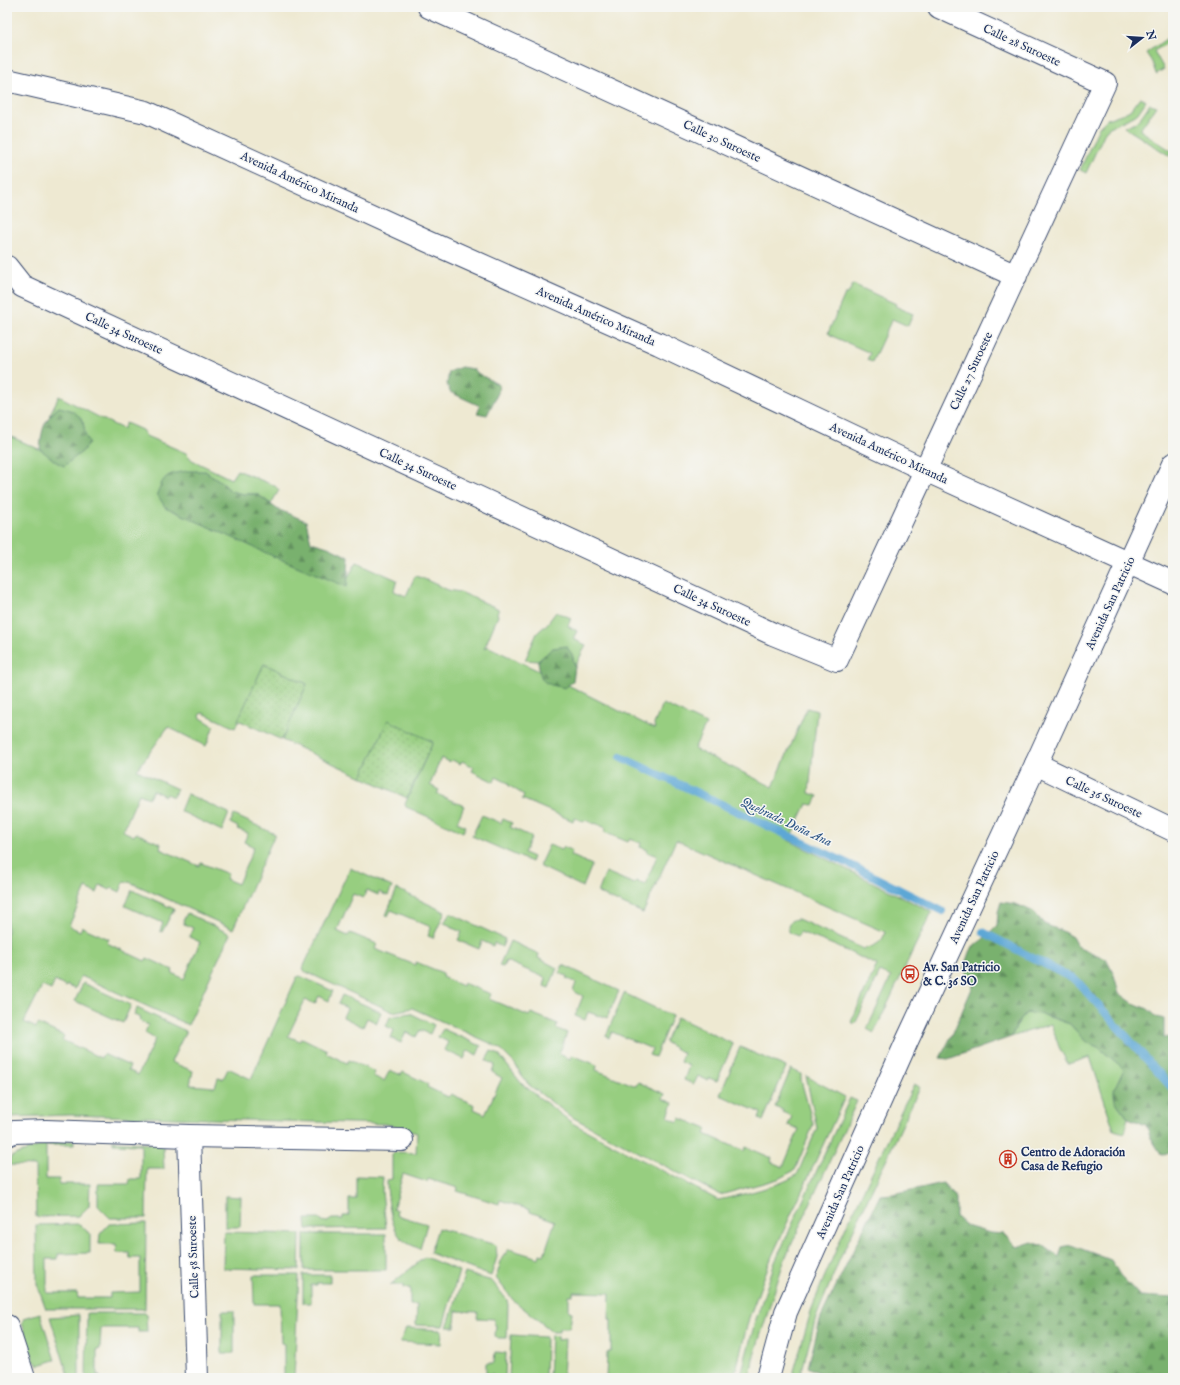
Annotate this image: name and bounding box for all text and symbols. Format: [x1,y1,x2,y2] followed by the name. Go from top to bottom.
[1122,18,1162,58] north arrow
[981,21,1063,70] street label: Calle 28 Suroeste
[1142,28,1159,42] text: N
[681,117,763,166] street label: Calle 30 Suroeste
[237,148,362,217] street label: Avenida Américo Miranda
[533,283,659,350] street label: Avenida Américo Miranda
[83,309,165,358] street label: Calle 34 Suroeste
[947,329,996,413] street label: Calle 27 Suroeste
[826,419,951,488] street label: Avenida Américo Miranda
[377,445,459,494] street label: Calle 34 Suroeste
[1082,554,1139,653] street label: Avenida San Patricio
[671,581,753,630] street label: Calle 34 Suroeste
[1063,773,1145,822] street label: Calle 36 Suroeste
[738,794,835,851] water label: Quebrada Doña Ana
[946,848,1003,947] street label: Avenida San Patricio
[922,960,1000,989] place label: Av. San Patricio & C. 36 SO
[900,964,920,984] bus stop icon: Av. San Patricio & C. 36 SO
[813,1142,868,1242] street label: Avenida San Patricio
[1021,1145,1126,1175] place label: Centro de Adoración Casa de Refugio
[998,1149,1018,1169] building icon: Centro de Adoración Casa de Refugio
[185,1215,202,1299] street label: Calle 58 Suroeste

